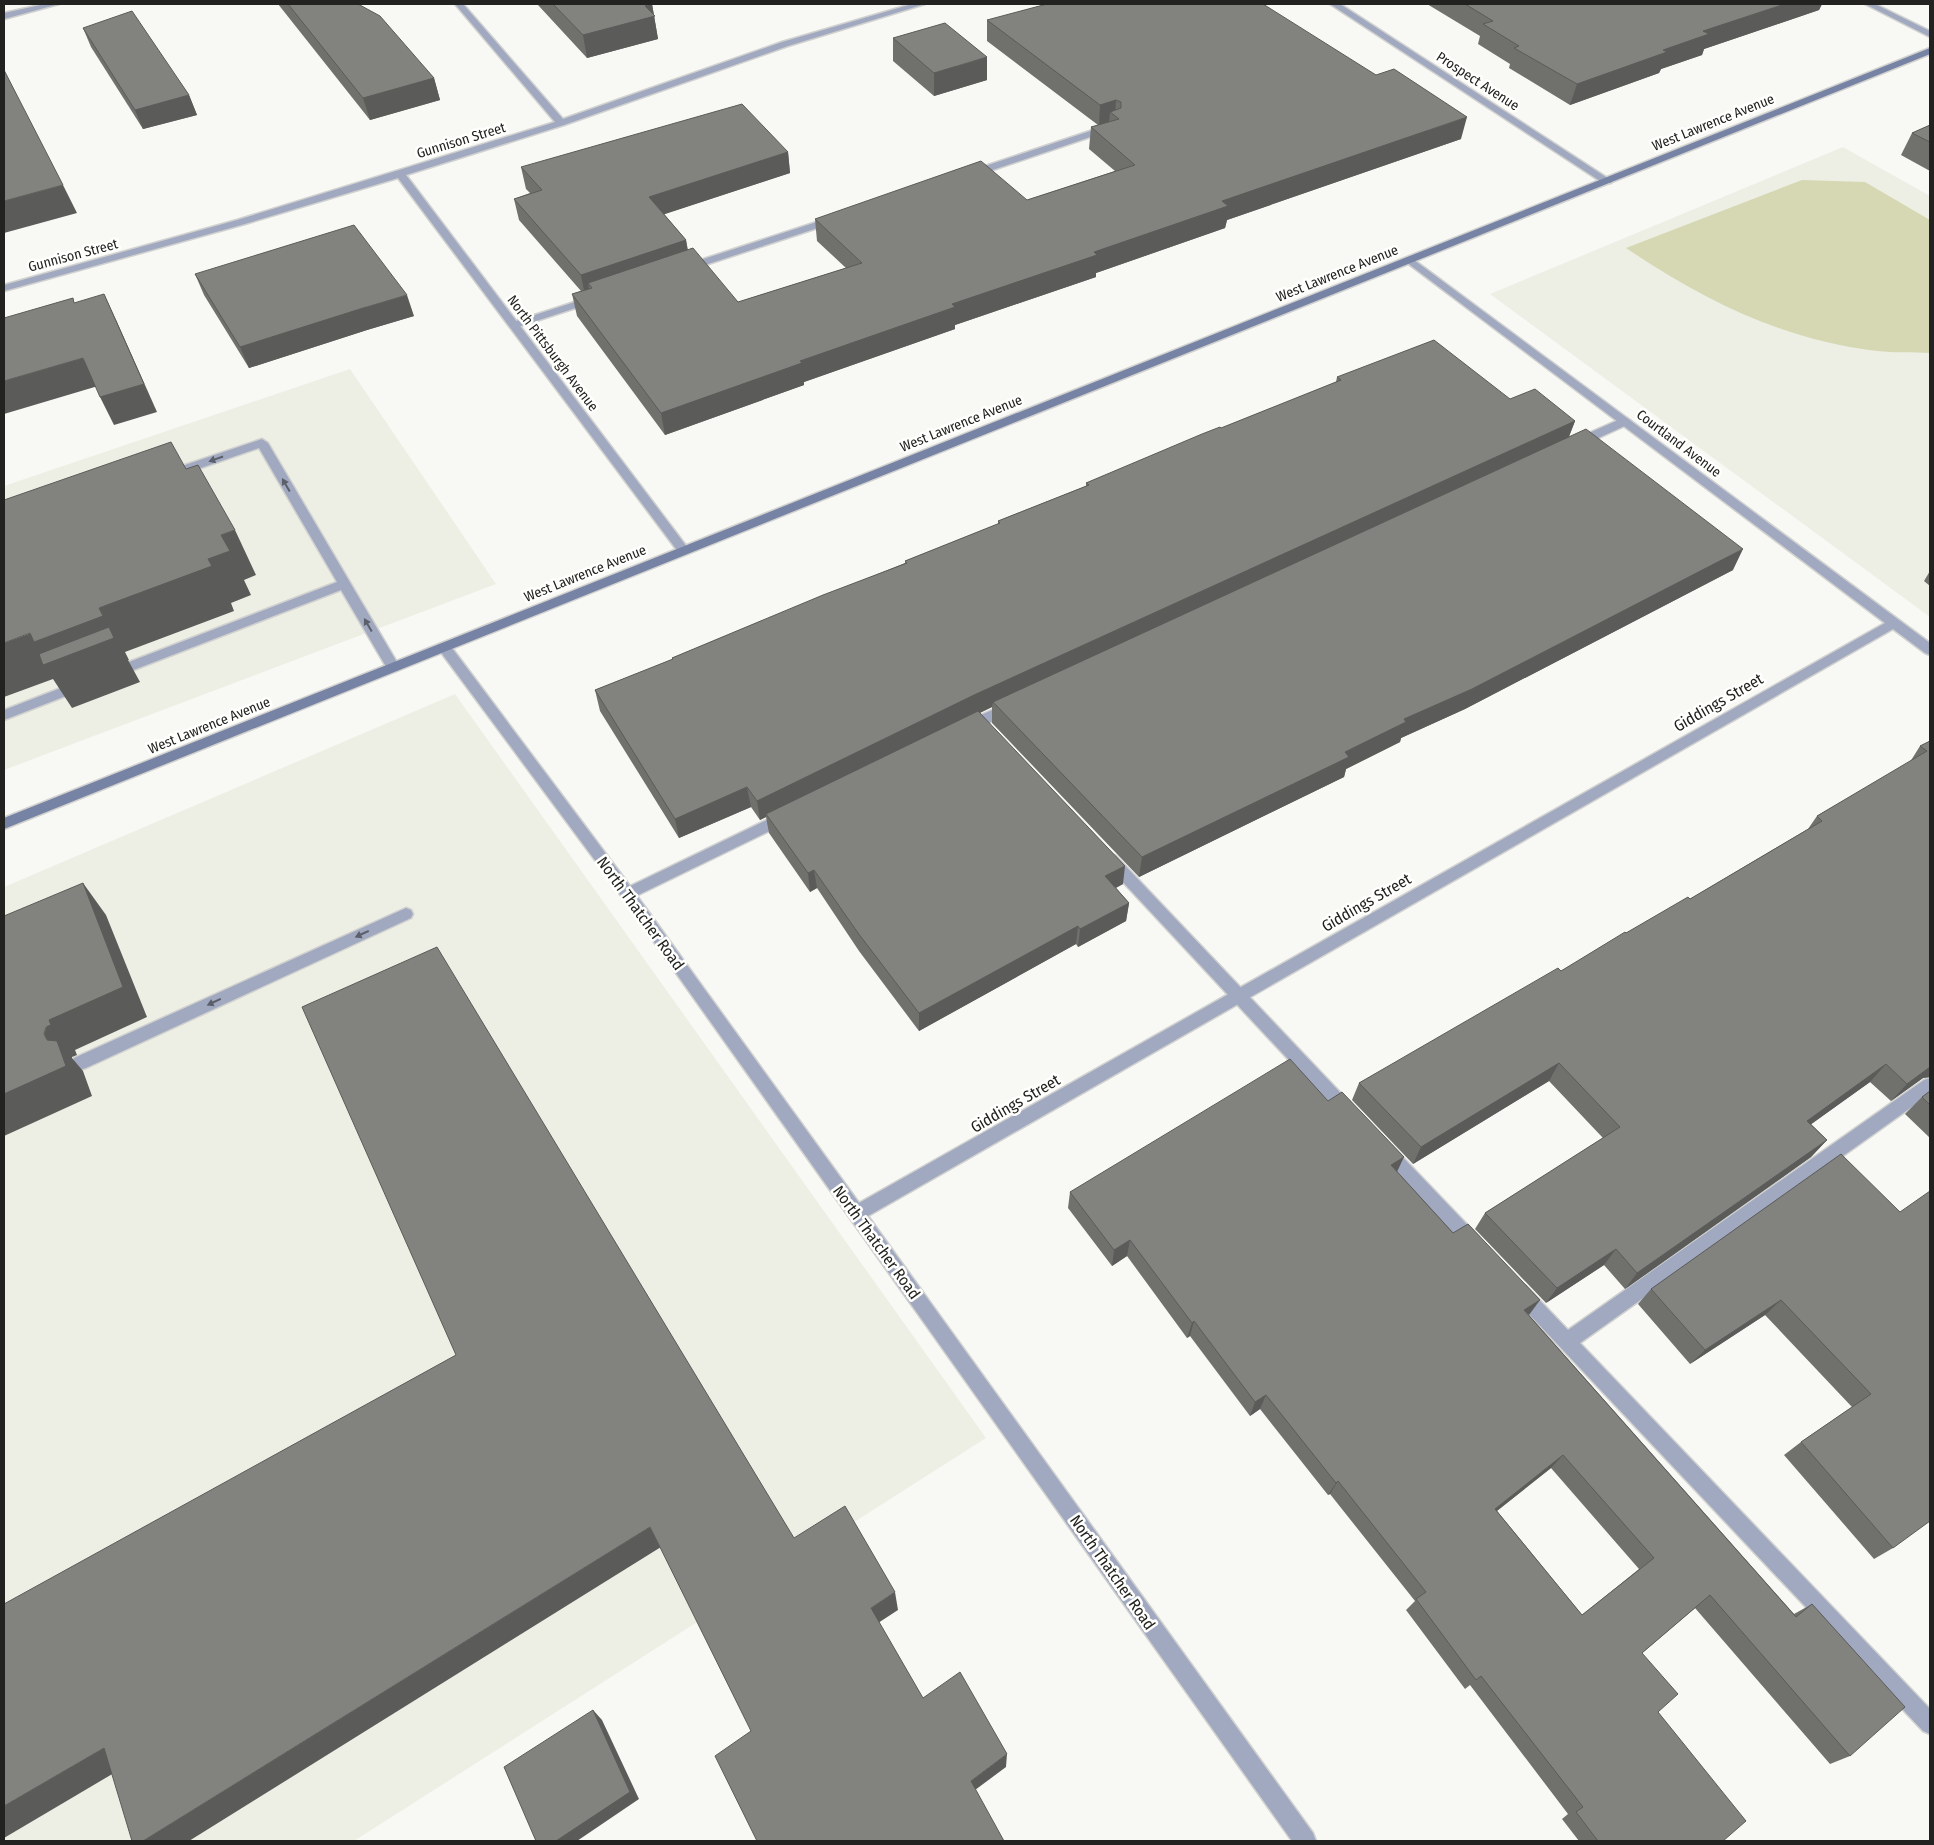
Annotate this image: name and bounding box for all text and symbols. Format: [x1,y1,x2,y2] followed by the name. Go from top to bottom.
[1433,48,1522,115] street label: Prospect Avenue
[1650,90,1777,155] street label: West Lawrence Avenue
[415,119,508,162] street label: Gunnison Street
[26,235,120,276] street label: Gunnison Street
[1274,241,1401,306] street label: West Lawrence Avenue
[503,292,602,415] street label: North Pittsburgh Avenue
[898,391,1025,456] street label: West Lawrence Avenue
[1633,406,1724,481] street label: Courtland Avenue
[208,455,223,463] one-way arrow
[282,478,291,491] one-way arrow
[522,541,649,606] street label: West Lawrence Avenue
[364,618,373,632] one-way arrow
[1670,669,1767,736] street label: Giddings Street
[146,693,273,758] street label: West Lawrence Avenue
[593,853,688,974] street label: North Thatcher Road
[1318,869,1415,936] street label: Giddings Street
[355,931,369,939] one-way arrow
[207,998,221,1006] one-way arrow
[967,1070,1064,1137] street label: Giddings Street
[829,1182,924,1303] street label: North Thatcher Road
[1066,1511,1159,1633] street label: North Thatcher Road

